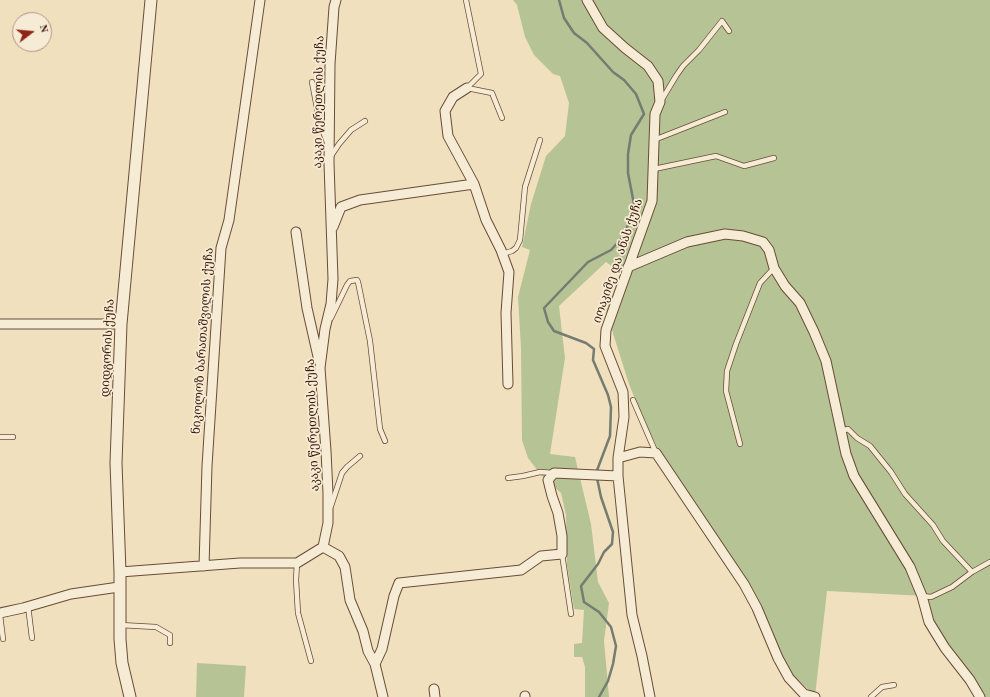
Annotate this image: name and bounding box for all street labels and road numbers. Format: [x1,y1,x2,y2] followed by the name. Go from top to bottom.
[311,36,327,168] street label: აკაკი წერეთლის ქუჩა
[590,197,646,325] street label: იოაკიმე და ანას ქუჩა
[189,247,217,435] street label: ნიკოლოზ ბარათაშვილის ქუჩა
[98,299,118,397] street label: დიდგორის ქუჩა
[303,358,323,492] street label: აკაკი წერეთლის ქუჩა

